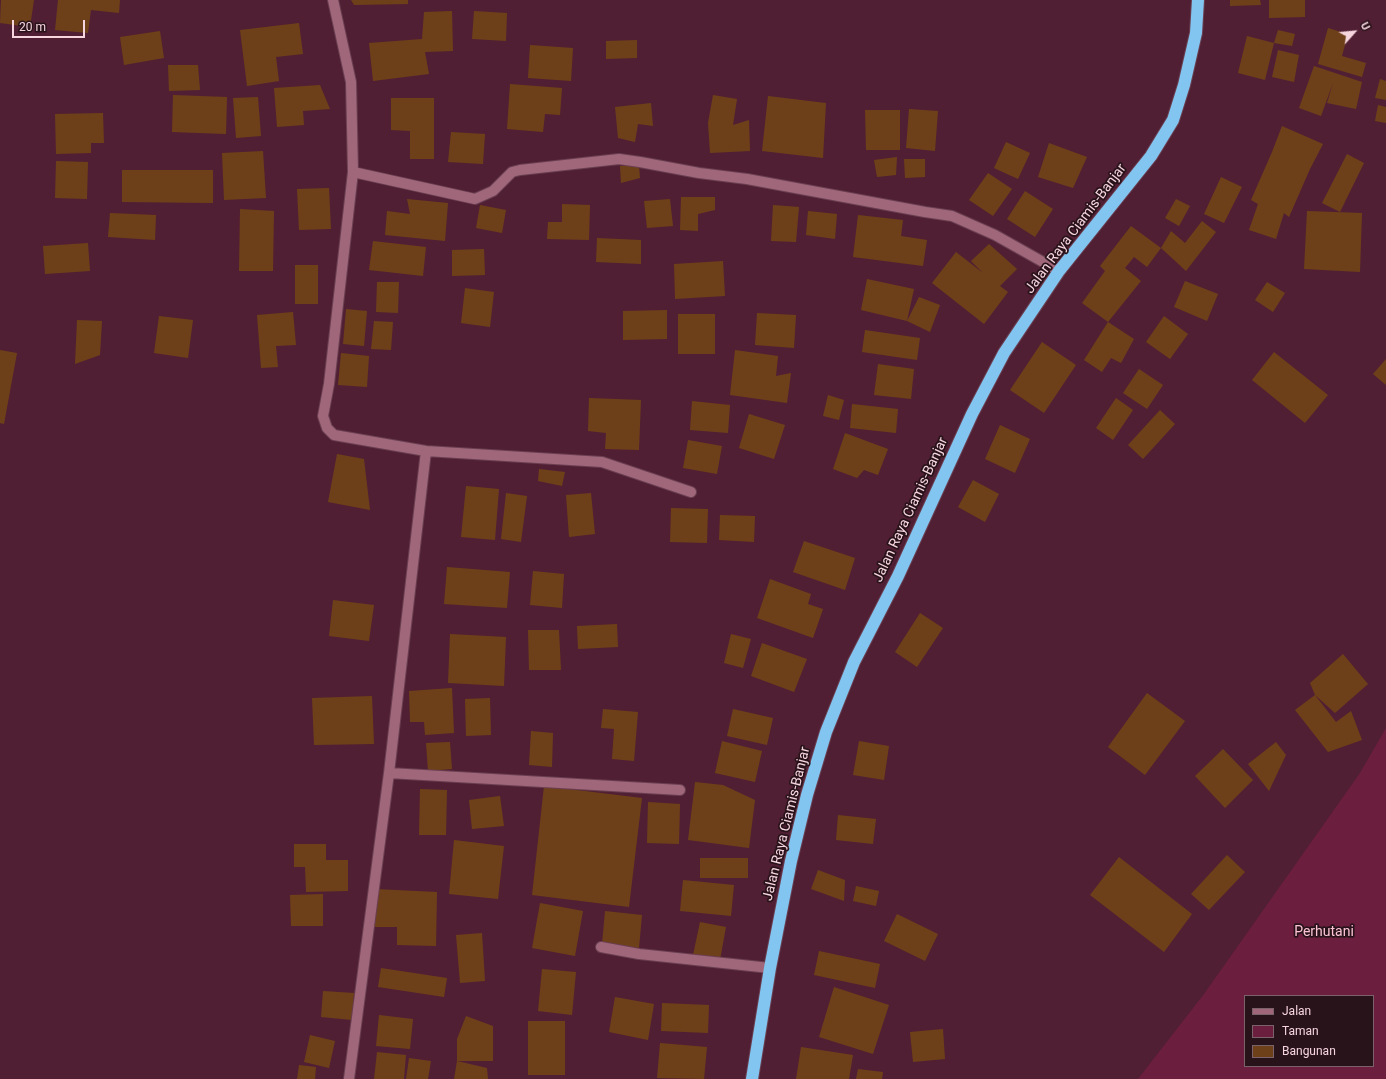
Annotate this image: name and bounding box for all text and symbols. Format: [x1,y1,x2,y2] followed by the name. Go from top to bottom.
[14,12,87,38] scale bar
[1334,12,1374,52] north arrow
[19,20,46,34] text: 20 m
[1358,20,1373,33] text: U
[1022,161,1130,297] street label: Jalan Raya Ciamis-Banjar
[870,435,952,585] street label: Jalan Raya Ciamis-Banjar
[760,745,814,903] street label: Jalan Raya Ciamis-Banjar
[1294,924,1354,940] park label: Perhutani
[1244,995,1374,1067] legend
[1282,1004,1311,1018] text: Jalan
[1282,1024,1319,1038] text: Taman
[1282,1044,1336,1058] text: Bangunan

